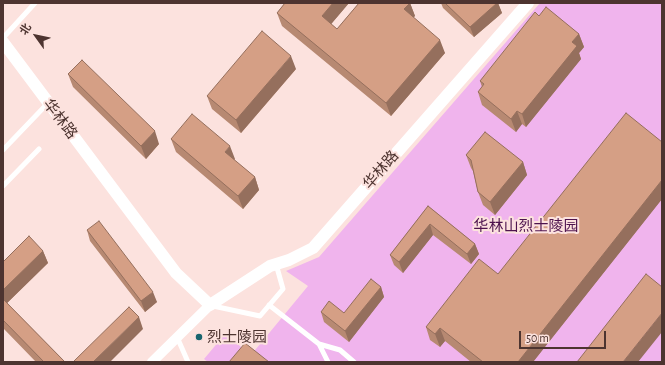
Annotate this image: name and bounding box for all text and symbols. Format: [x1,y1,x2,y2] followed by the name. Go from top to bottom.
[16,16,56,56] north arrow
[18,22,33,37] text: 北
[39,96,81,142] street label: 华林路
[359,147,403,193] street label: 华林路
[474,217,578,235] park label: 华林山烈士陵园
[521,323,608,349] scale bar
[207,328,267,346] place label: 烈士陵园
[194,332,204,342] marker: 烈士陵园
[526,332,549,344] text: 50 m

